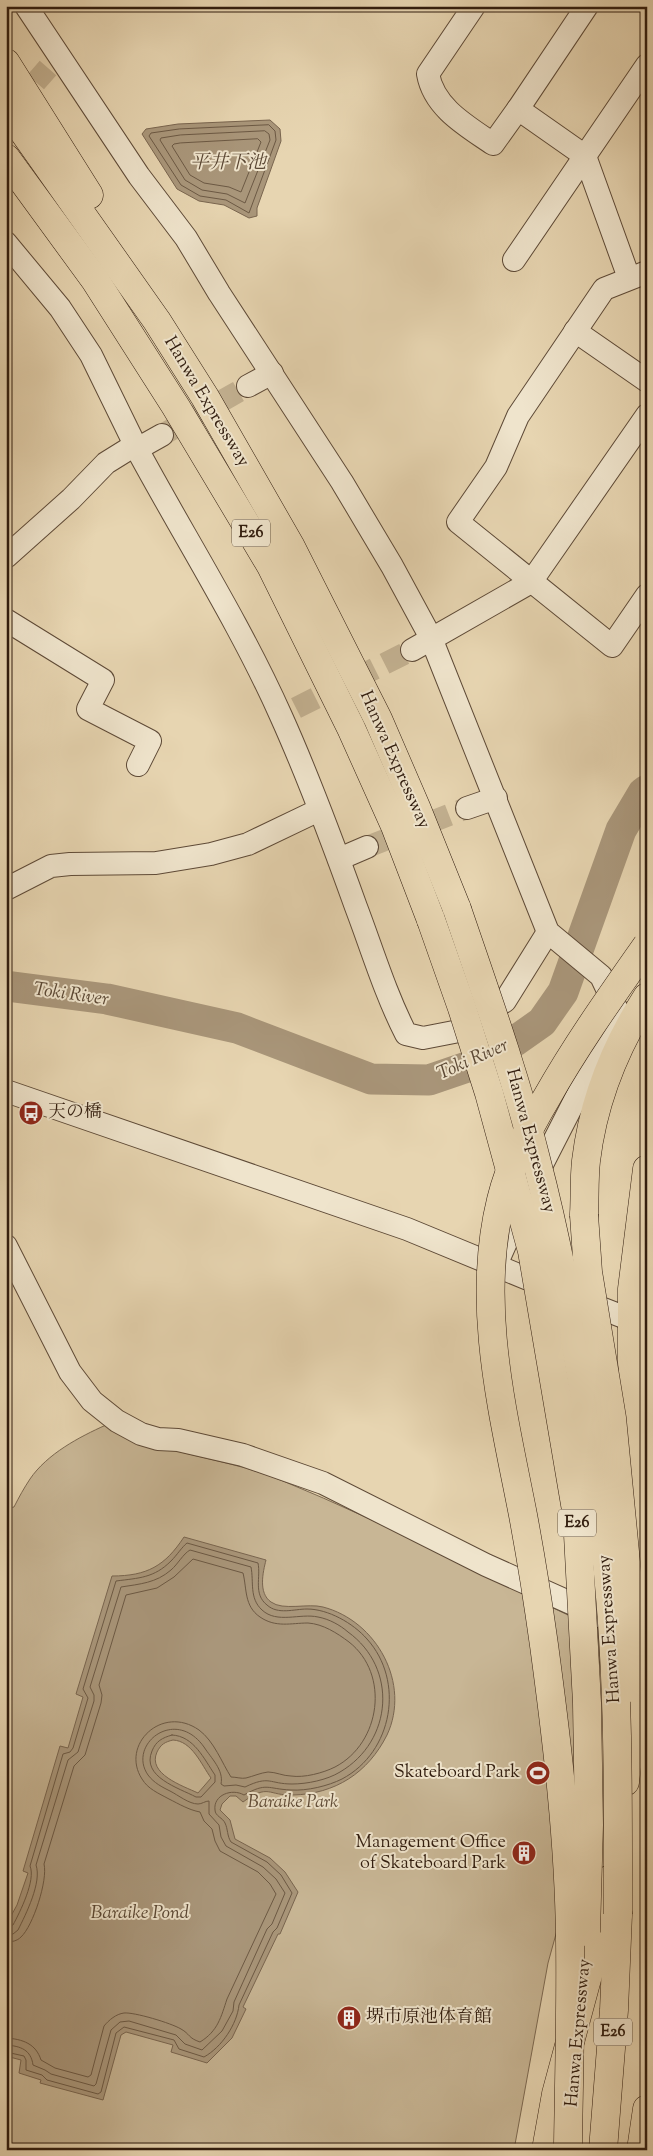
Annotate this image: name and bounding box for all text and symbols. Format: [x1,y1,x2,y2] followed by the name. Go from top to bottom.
[190,150,268,177] water label: 平井下池
[157,332,255,472] street label: Hanwa Expressway
[232,520,270,546] road number: E26
[352,687,436,833] street label: Hanwa Expressway
[32,976,111,1014] water label: Toki River
[433,1032,513,1088] water label: Toki River
[498,1066,562,1216] street label: Hanwa Expressway
[18,1100,44,1126] bus stop icon: 天の橋
[48,1100,102,1126] place label: 天の橋
[558,1510,596,1536] road number: E26
[592,1554,628,1704] street label: Hanwa Expressway
[394,1760,520,1786] place label: Skateboard Park
[525,1760,551,1786] sports icon: Skateboard Park
[248,1790,338,1816] park label: Baraike Park
[356,1830,506,1877] place label: Management Office of Skateboard Park
[511,1840,537,1866] building icon: Management Office of Skateboard Park
[91,1900,190,1927] water label: Baraike Pond
[560,1958,598,2108] street label: Hanwa Expressway
[336,2005,362,2031] building icon: 堺市原池体育館
[366,2005,492,2031] place label: 堺市原池体育館
[594,2018,632,2045] road number: E26

